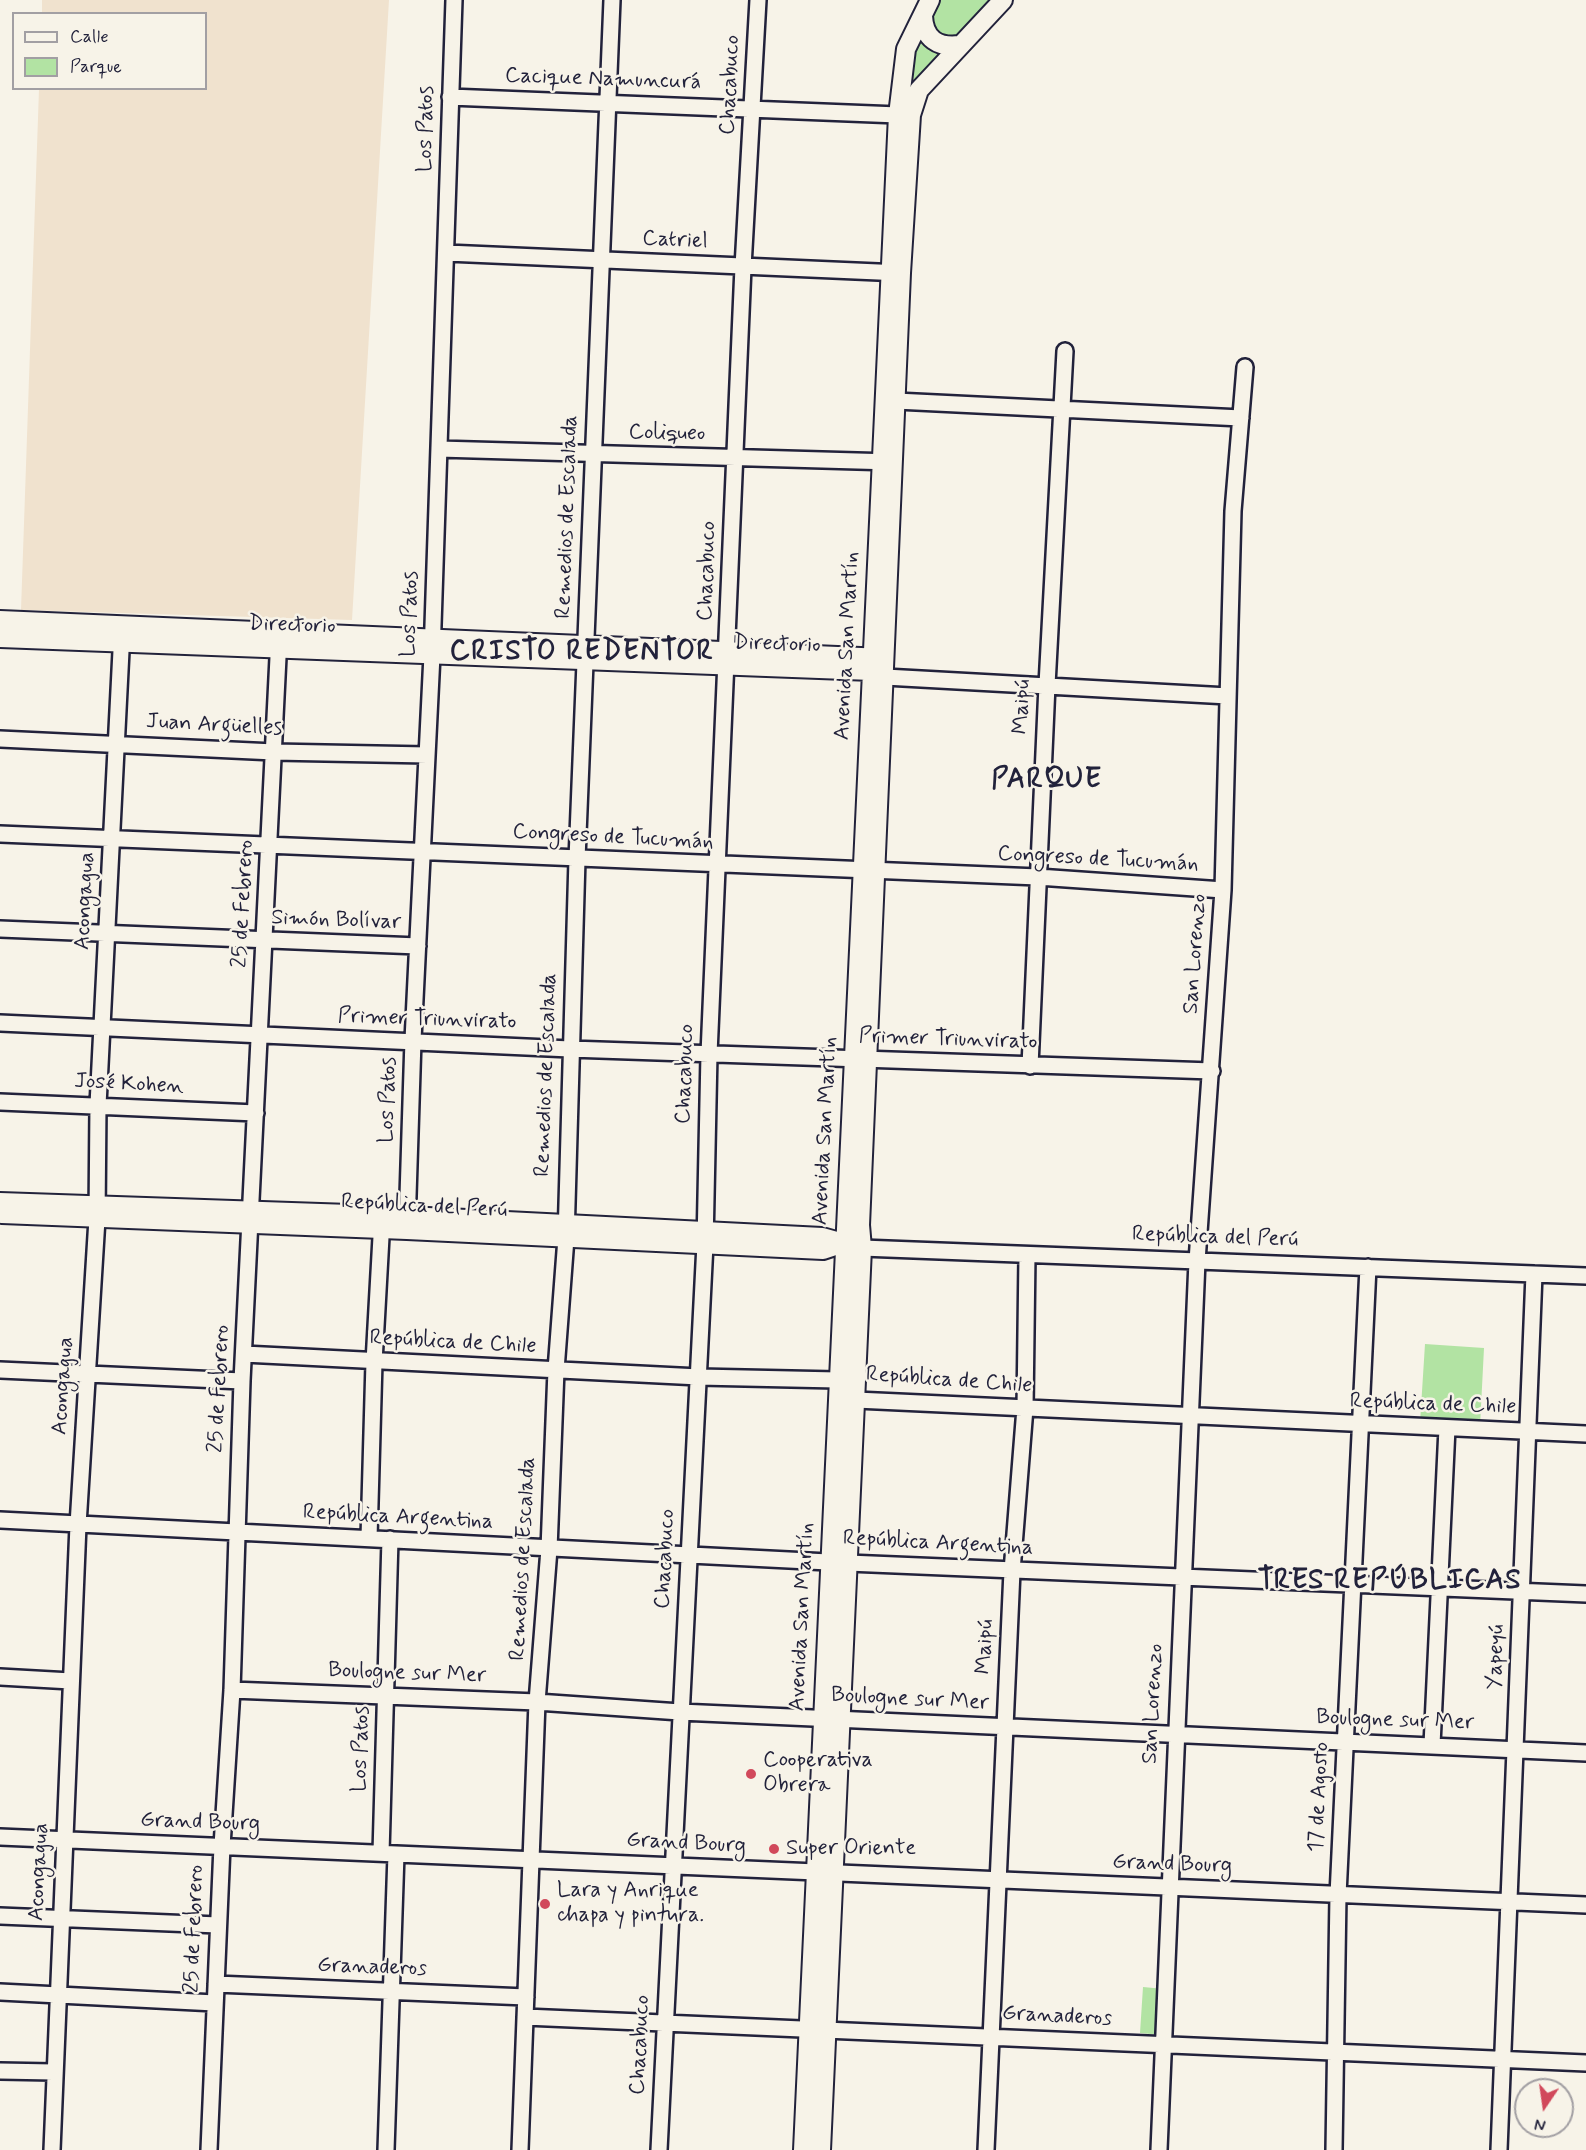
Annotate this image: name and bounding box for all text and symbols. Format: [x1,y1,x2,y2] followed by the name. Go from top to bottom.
[12,12,207,90] legend
[70,25,109,49] text: Calle
[715,34,747,136] street label: Chacabuco
[70,55,122,79] text: Parque
[504,63,702,97] street label: Cacique Namuncurá
[413,86,441,172] street label: Los Patos
[642,226,708,256] street label: Catriel
[551,415,585,619] street label: Remedios de Escalada
[628,420,706,448] street label: Coliqueo
[693,520,723,622] street label: Chacabuco
[830,551,866,741] street label: Avenida San Martín
[396,570,426,658] street label: Los Patos
[248,611,336,641] street label: Directorio
[733,630,821,660] street label: Directorio
[450,636,714,670] district label: CRISTO REDENTOR
[1008,679,1038,735] street label: Maipú
[145,709,283,743] street label: Juan Argüelles
[991,764,1103,798] district label: PARQUE
[512,820,714,856] street label: Congreso de Tucumán
[227,839,261,969] street label: 25 de Febrero
[997,842,1199,878] street label: Congreso de Tucumán
[70,851,102,951] street label: Acongagua
[1179,893,1213,1015] street label: San Lorenzo
[271,906,401,936] street label: Simón Bolívar
[530,973,564,1177] street label: Remedios de Escalada
[337,1004,517,1036] street label: Primer Triunvirato
[671,1023,701,1125] street label: Chacabuco
[858,1024,1038,1056] street label: Primer Triunvirato
[808,1036,844,1226] street label: Avenida San Martín
[374,1056,404,1144] street label: Los Patos
[74,1069,184,1101] street label: José Kohen
[340,1189,508,1225] street label: República del Perú
[1131,1222,1299,1254] street label: República del Perú
[203,1324,237,1454] street label: 25 de Febrero
[369,1325,537,1361] street label: República de Chile
[47,1336,81,1436] street label: Acongagua
[865,1362,1033,1400] street label: República de Chile
[1349,1389,1517,1421] street label: República de Chile
[505,1457,543,1661] street label: Remedios de Escalada
[302,1500,494,1536] street label: República Argentina
[650,1508,682,1610] street label: Chacabuco
[785,1522,821,1712] street label: Avenida San Martín
[842,1526,1034,1562] street label: República Argentina
[1259,1565,1521,1599] district label: TRES REPÚBLICAS
[971,1619,1001,1675] street label: Maipú
[1483,1624,1511,1690] street label: Yapeyú
[1138,1643,1170,1765] street label: San Lorenzo
[328,1658,486,1690] street label: Boulogne sur Mer
[830,1683,990,1717] street label: Boulogne sur Mer
[347,1705,377,1793] street label: Los Patos
[1316,1705,1474,1737] street label: Boulogne sur Mer
[1304,1741,1336,1853] street label: 17 de Agosto
[763,1748,873,1800] place label: Cooperativa Obrera
[744,1767,758,1781] marker: Cooperativa Obrera
[140,1808,260,1838] street label: Grand Bourg
[24,1822,56,1922] street label: Acongagua
[625,1828,747,1860] street label: Grand Bourg
[786,1836,916,1862] place label: Super Oriente
[767,1842,781,1856] marker: Super Oriente
[1112,1850,1232,1880] street label: Grand Bourg
[180,1864,210,1994] street label: 25 de Febrero
[557,1878,704,1930] place label: Lara y Anrique chapa y pintura.
[538,1897,552,1911] marker: Lara y Anrique chapa y pintura.
[317,1953,427,1983] street label: Granaderos
[625,1994,657,2096] street label: Chacabuco
[1001,2001,1113,2033] street label: Granaderos
[1514,2078,1574,2138] north arrow
[1533,2113,1548,2136] text: N

